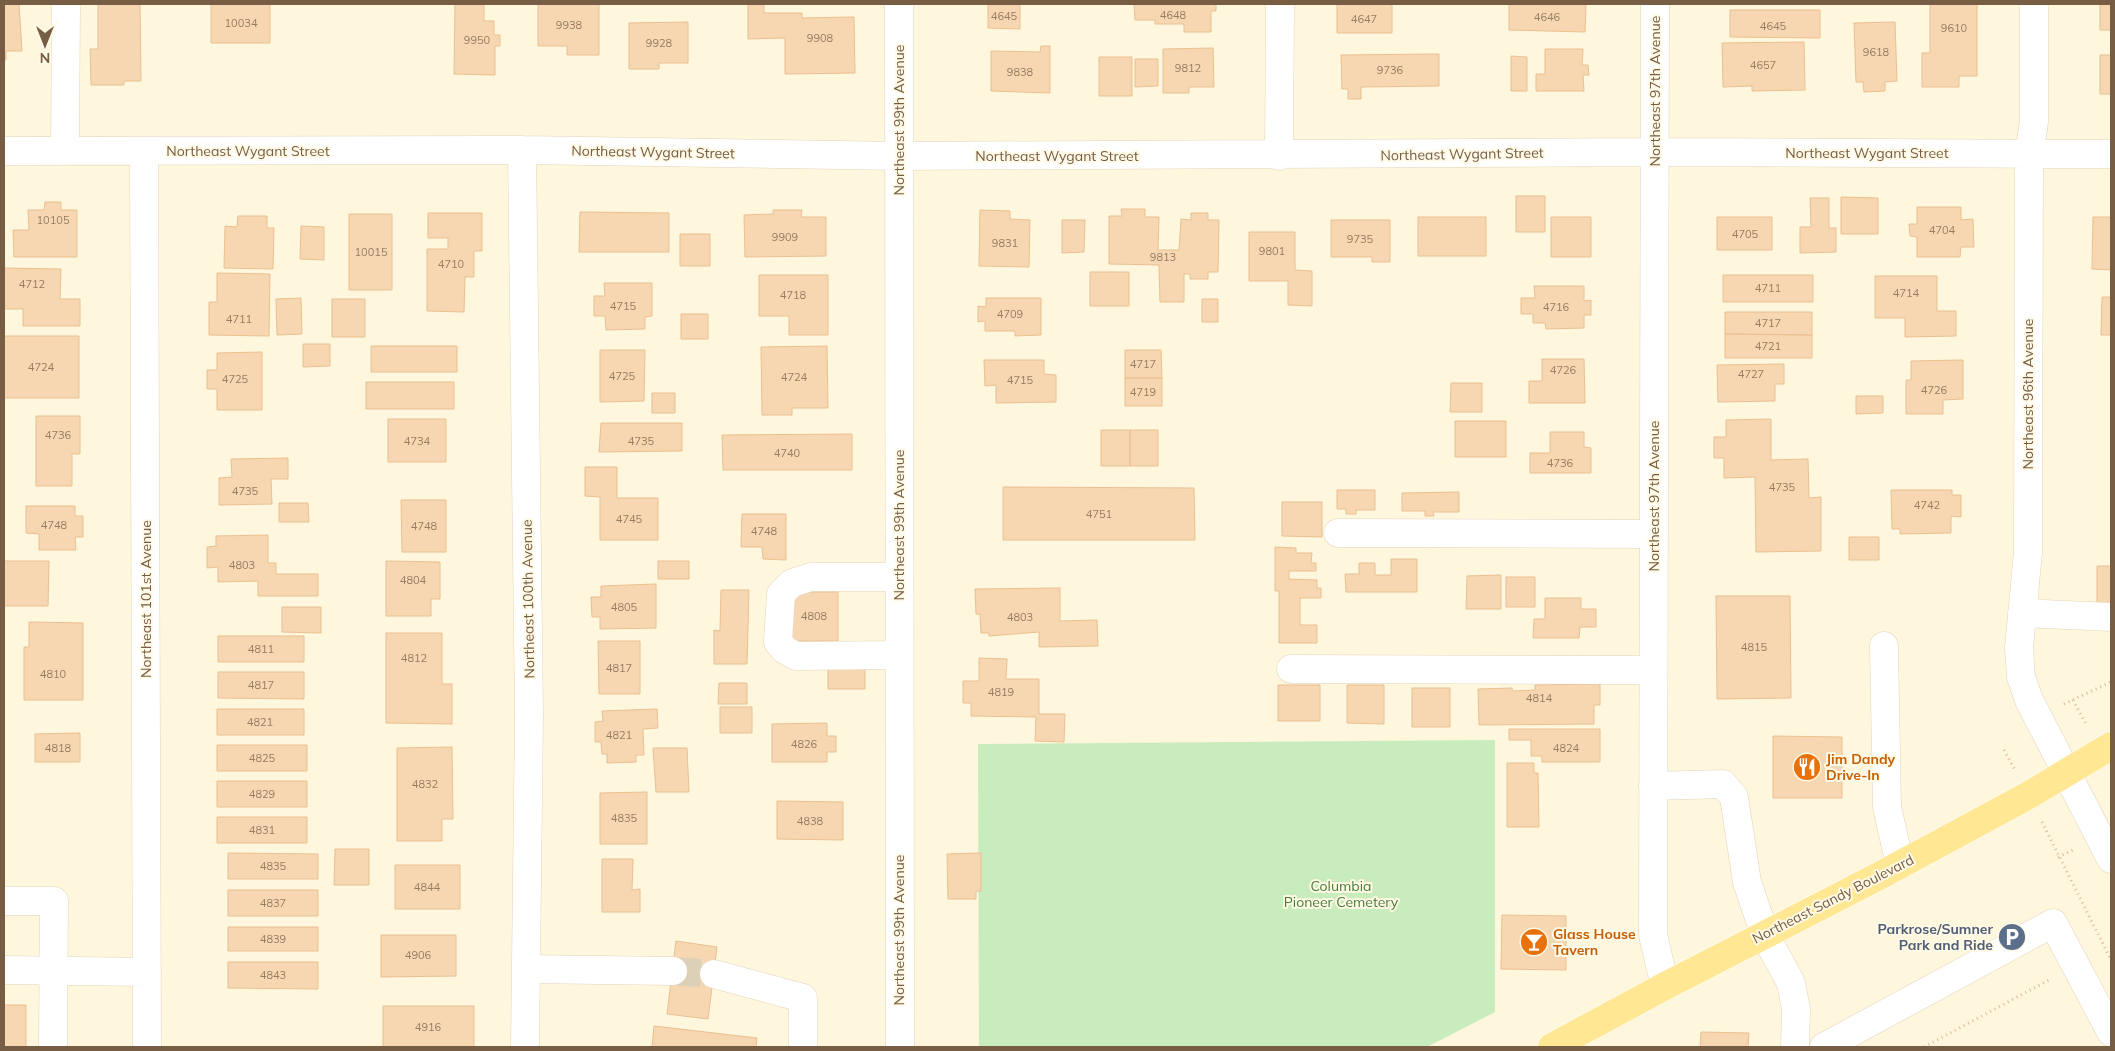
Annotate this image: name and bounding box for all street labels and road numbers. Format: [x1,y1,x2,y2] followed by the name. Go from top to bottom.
[1646,16,1664,166] street label: Northeast 97th Avenue
[890,45,908,195] street label: Northeast 99th Avenue
[166,142,330,160] street label: Northeast Wygant Street
[571,142,735,162] street label: Northeast Wygant Street
[1380,144,1544,164] street label: Northeast Wygant Street
[1785,144,1949,162] street label: Northeast Wygant Street
[975,147,1139,165] street label: Northeast Wygant Street
[2019,319,2037,469] street label: Northeast 96th Avenue
[1645,421,1663,571] street label: Northeast 97th Avenue
[890,450,908,600] street label: Northeast 99th Avenue
[518,519,538,679] street label: Northeast 100th Avenue
[137,520,155,678] street label: Northeast 101st Avenue
[1749,850,1917,948] street label: Northeast Sandy Boulevard
[890,855,908,1005] street label: Northeast 99th Avenue

